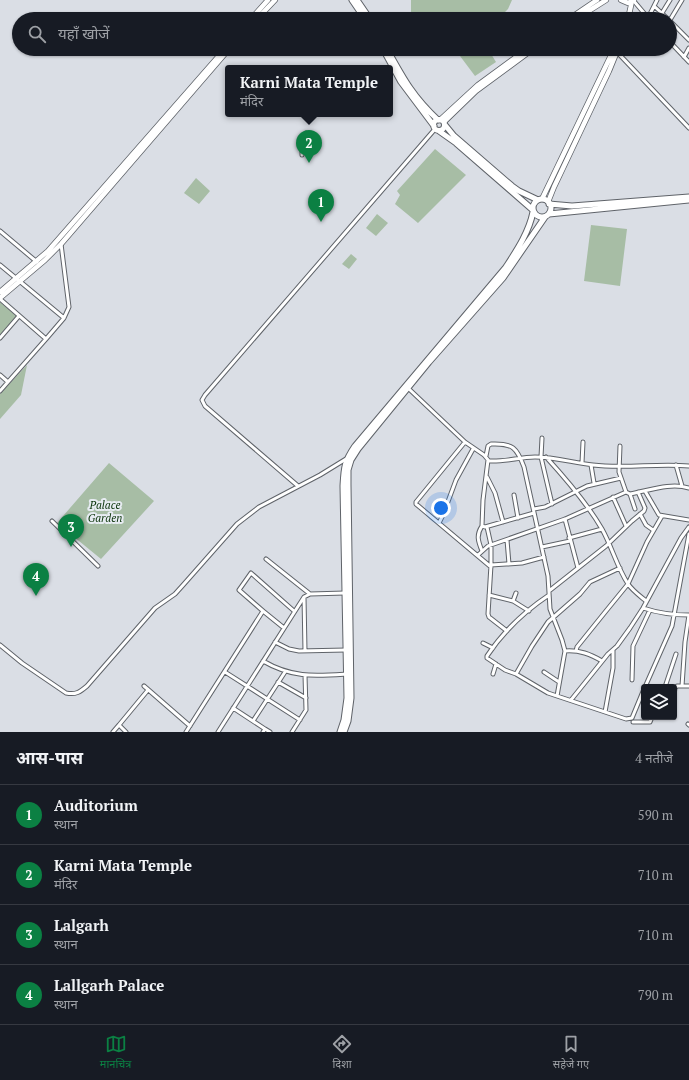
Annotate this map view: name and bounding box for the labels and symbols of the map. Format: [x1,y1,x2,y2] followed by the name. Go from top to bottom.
[296,130,322,163] pin: 2
[308,189,334,222] pin: 1
[88,498,122,525] park label: Palace Garden
[431,498,451,518] your location
[58,514,84,547] pin: 3
[23,563,49,596] pin: 4

